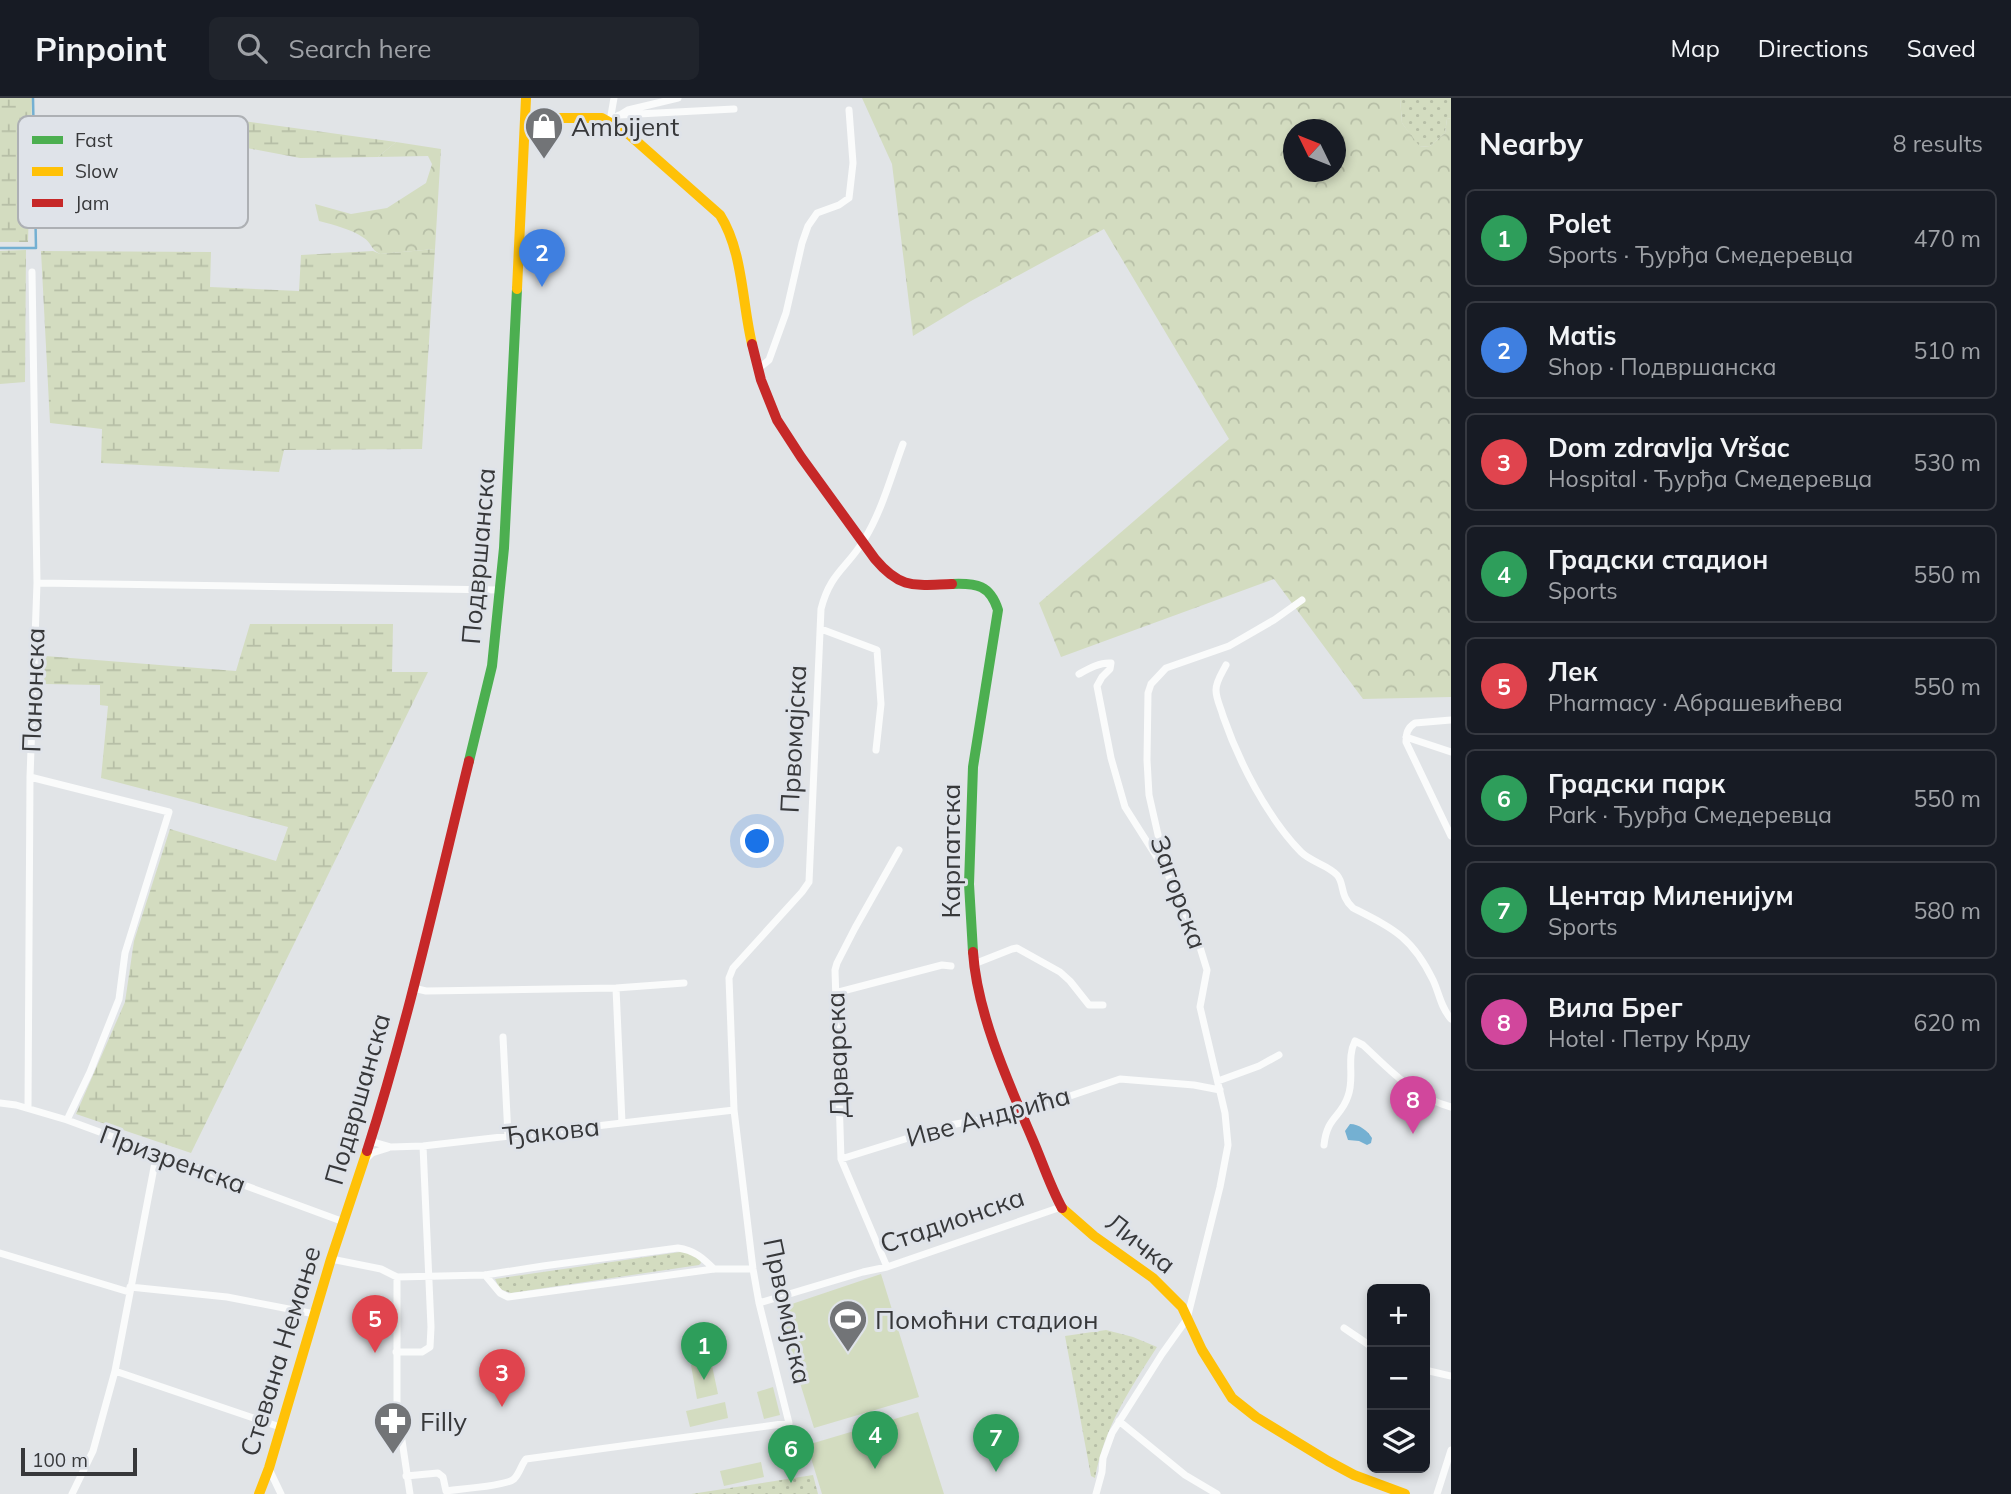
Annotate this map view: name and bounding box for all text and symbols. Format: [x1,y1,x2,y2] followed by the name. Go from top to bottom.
[209,17,699,80] search box
[35,28,167,69] text: Pinpoint
[233,29,271,67] icon: search
[289,32,431,65] text: Search here
[1670,33,1720,63] text: Map
[1758,33,1869,63] text: Directions
[1907,33,1976,63] text: Saved
[523,105,565,160] shop icon: Ambijent
[571,110,679,143] place label: Ambijent
[18,116,248,228] legend
[1283,119,1346,182] north arrow
[1479,125,1583,163] text: Nearby
[75,128,113,152] text: Fast
[1893,129,1983,158] text: 8 results
[75,159,119,183] text: Slow
[75,191,109,215] text: Jam
[1548,207,1611,240] text: Polet
[1497,224,1511,253] text: 1
[1913,224,1981,253] text: 470 m
[519,229,565,287] pin: 2
[1548,240,1853,269] text: Sports · Ђурђа Смедеревца
[1548,319,1616,352] text: Matis
[1497,336,1511,365] text: 2
[1913,336,1981,365] text: 510 m
[1548,352,1776,381] text: Shop · Подвршанска
[1548,431,1790,464] text: Dom zdravlja Vršac
[1497,448,1511,477] text: 3
[1913,448,1981,477] text: 530 m
[1548,464,1872,493] text: Hospital · Ђурђа Смедеревца
[454,466,502,646] street label: Подвршанска
[1548,543,1768,576] text: Градски стадион
[1497,560,1511,589] text: 4
[1913,560,1981,589] text: 550 m
[1548,576,1618,605] text: Sports
[14,627,52,753] street label: Панонска
[1548,655,1598,688] text: Лек
[773,664,813,814] street label: Првомајска
[1497,672,1511,701] text: 5
[1913,672,1981,701] text: 550 m
[1548,688,1843,717] text: Pharmacy · Абрашевићева
[1548,767,1725,800] text: Градски парк
[934,784,967,918] street label: Карпатска
[1497,784,1511,813] text: 6
[1913,784,1981,813] text: 550 m
[1548,800,1832,829] text: Park · Ђурђа Смедеревца
[740,824,774,858] your location
[1143,831,1215,953] street label: Загорска
[1548,879,1794,912] text: Центар Миленијум
[1497,896,1511,925] text: 7
[1913,896,1981,925] text: 580 m
[1548,912,1618,941] text: Sports
[1548,991,1683,1024] text: Вила Брег
[818,992,856,1118] street label: Дрварска
[1497,1008,1511,1037] text: 8
[1913,1008,1981,1037] text: 620 m
[317,1009,397,1189] street label: Подвршанска
[1548,1024,1751,1053] text: Hotel · Петру Крду
[1390,1076,1436,1134] pin: 8
[902,1078,1074,1154] street label: Иве Андрића
[501,1109,601,1153] street label: Ђакова
[95,1117,251,1201] street label: Призренска
[876,1180,1028,1260] street label: Стадионска
[1099,1205,1183,1281] street label: Личка
[756,1235,820,1387] street label: Првомајска
[232,1242,328,1460] street label: Стевана Немање
[1367,1284,1430,1473] map controls
[1367,1284,1430,1347] button: +
[352,1295,398,1353] pin: 5
[827,1298,869,1353] sports icon: Помоћни стадион
[875,1303,1099,1336] place label: Помоћни стадион
[681,1322,727,1380] pin: 1
[1367,1347,1430,1410] button: −
[479,1349,525,1407] pin: 3
[372,1400,414,1455] pharmacy icon: Filly
[420,1405,467,1438] place label: Filly
[1367,1410,1430,1473] button: layers
[852,1411,898,1469] pin: 4
[973,1414,1019,1472] pin: 7
[768,1425,814,1483] pin: 6
[21,1445,136,1477] scale bar
[32,1448,88,1472] text: 100 m

